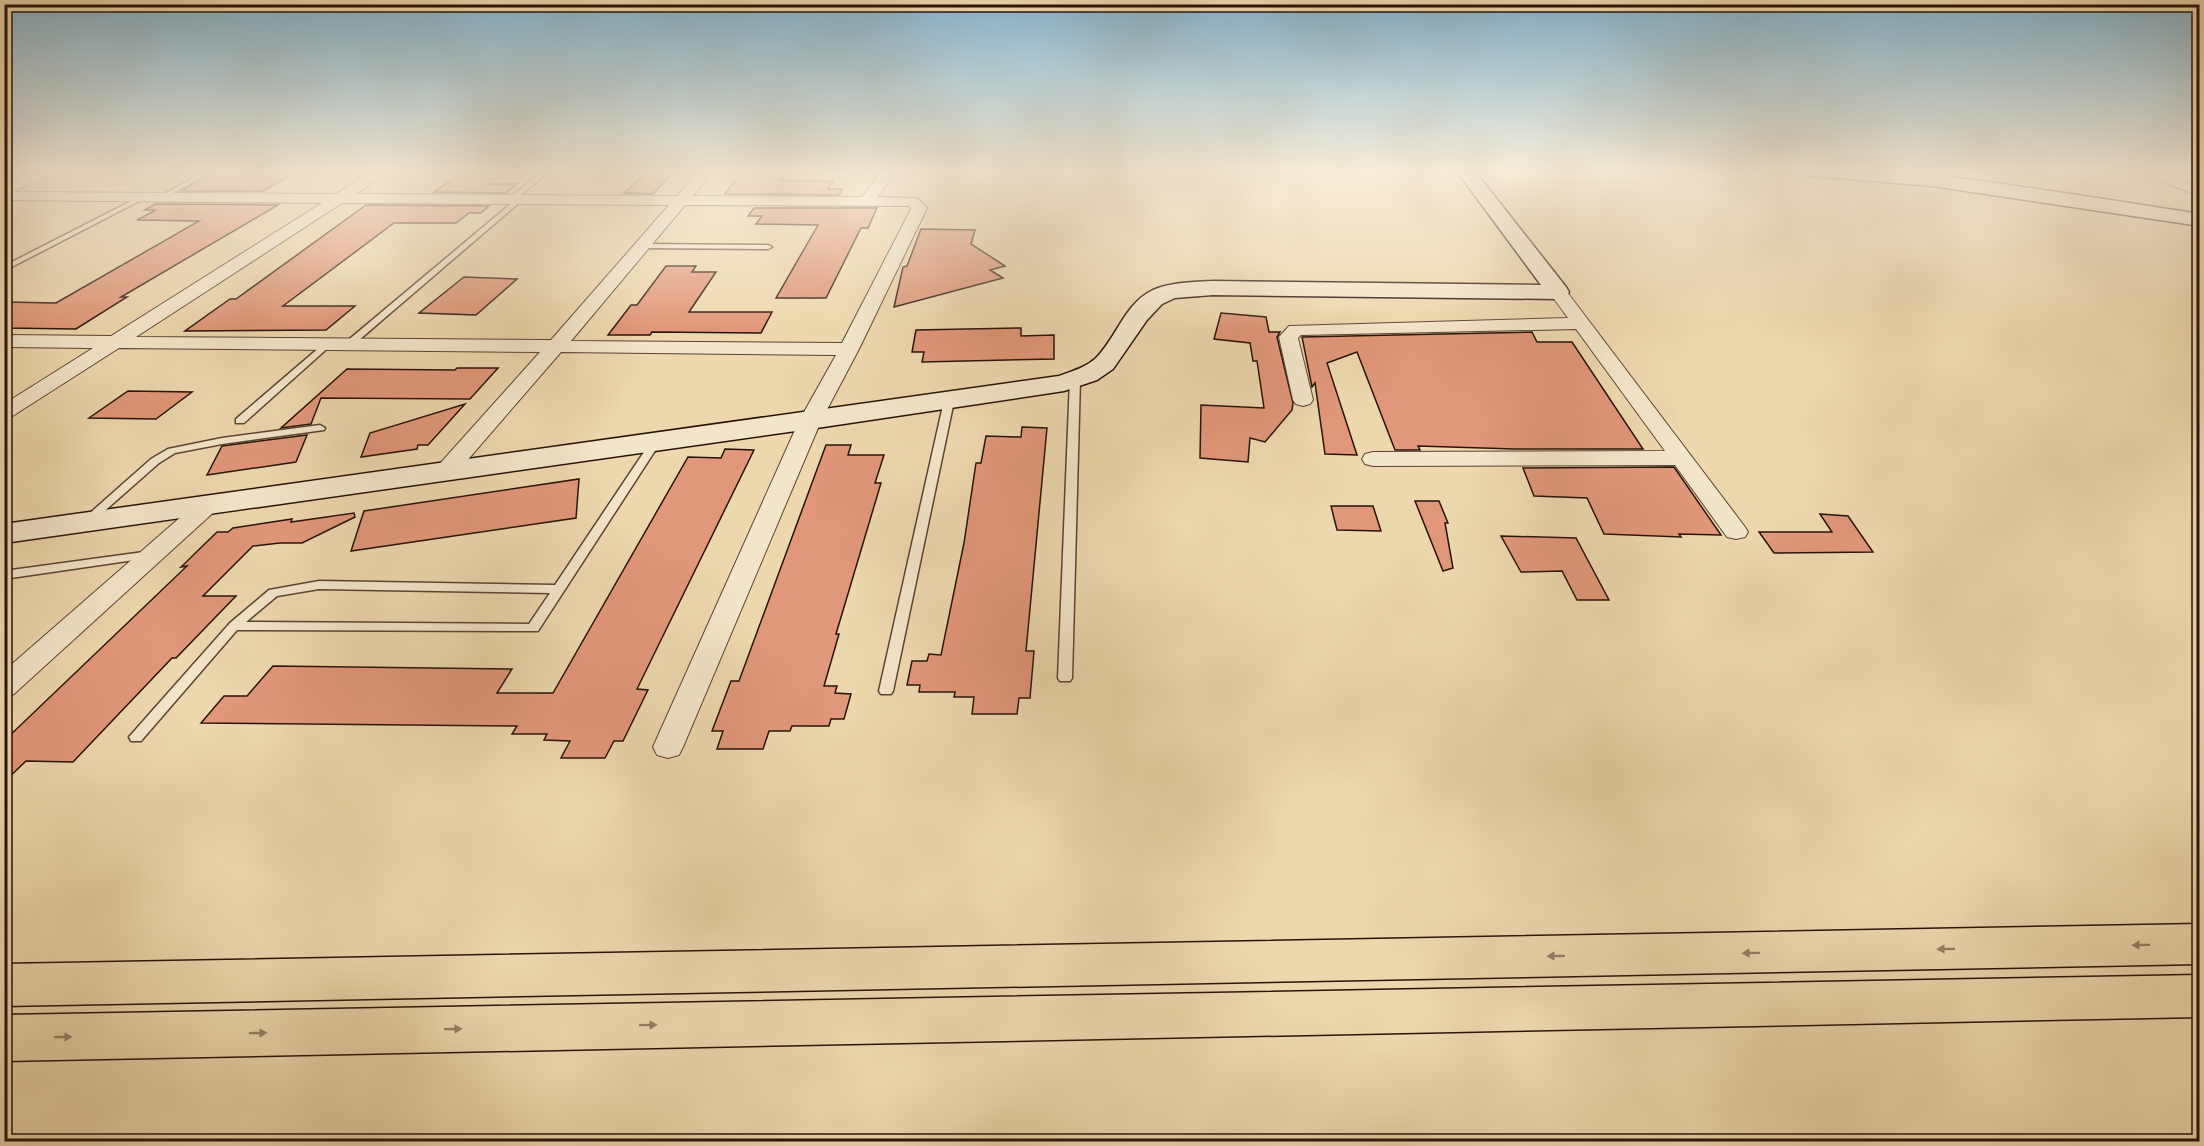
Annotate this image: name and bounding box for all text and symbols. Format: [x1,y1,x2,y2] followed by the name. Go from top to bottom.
[2132,940,2151,950] one-way arrow
[1937,944,1956,954] one-way arrow
[1742,948,1761,957] one-way arrow
[1547,952,1566,961] one-way arrow
[638,1020,657,1030] one-way arrow
[443,1024,462,1034] one-way arrow
[248,1028,267,1038] one-way arrow
[53,1032,72,1042] one-way arrow

